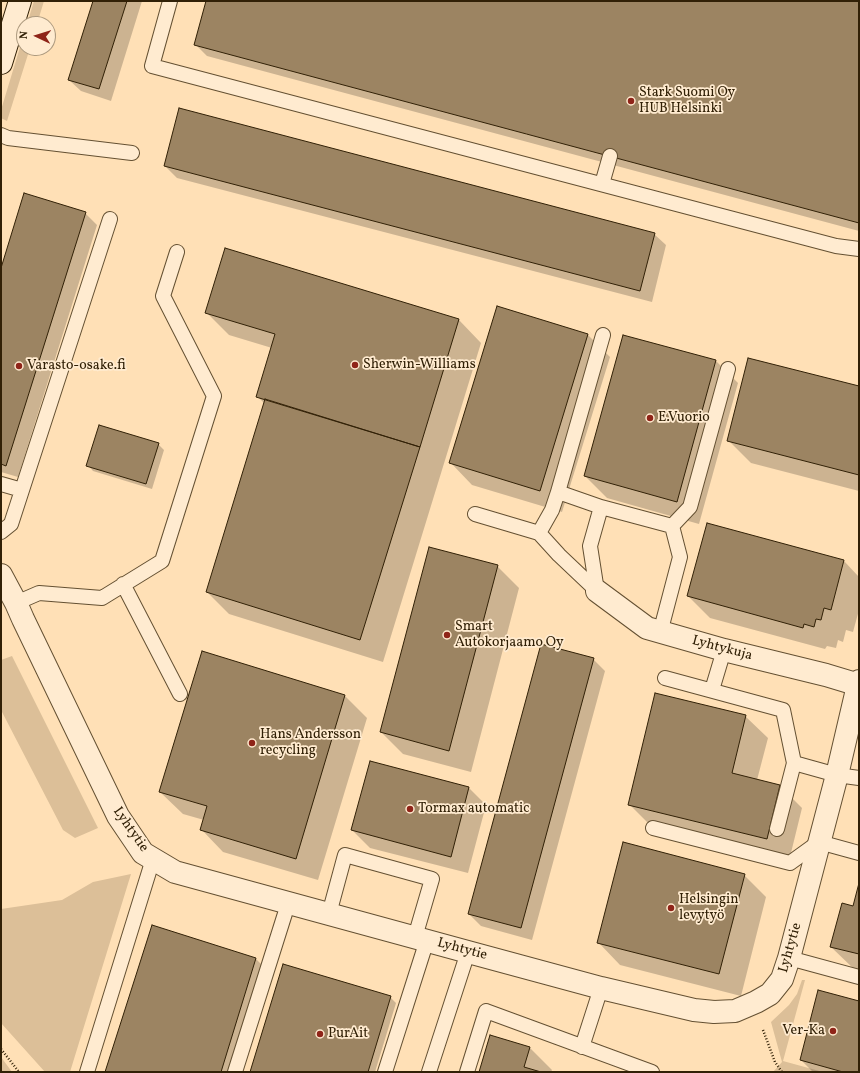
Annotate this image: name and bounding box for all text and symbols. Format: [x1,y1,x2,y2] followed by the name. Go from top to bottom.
[16,16,56,56] north arrow
[17,31,32,40] text: N
[639,85,735,118] place label: Stark Suomi Oy HUB Helsinki
[626,96,636,106] marker: Stark Suomi Oy HUB Helsinki
[363,357,476,373] place label: Sherwin-Williams
[27,358,126,374] place label: Varasto-osake.fi
[350,360,360,370] marker: Sherwin-Williams
[14,361,24,371] marker: Varasto-osake.fi
[658,410,710,426] place label: E.Vuorio
[645,413,655,423] marker: E.Vuorio
[455,619,564,652] place label: Smart Autokorjaamo Oy
[442,630,452,640] marker: Smart Autokorjaamo Oy
[690,633,754,665] street label: Lyhtykuja
[260,727,361,760] place label: Hans Andersson recycling
[247,738,257,748] marker: Hans Andersson recycling
[418,801,529,817] place label: Tormax automatic
[108,804,152,856] street label: Lyhtytie
[405,804,415,814] marker: Tormax automatic
[679,892,739,924] place label: Helsingin levytyö
[666,903,676,913] marker: Helsingin levytyö
[776,921,806,975] street label: Lyhtytie
[435,935,489,965] street label: Lyhtytie
[782,1023,825,1039] place label: Ver-Ka
[328,1026,368,1042] place label: PurAit
[828,1026,838,1036] marker: Ver-Ka
[315,1029,325,1039] marker: PurAit

